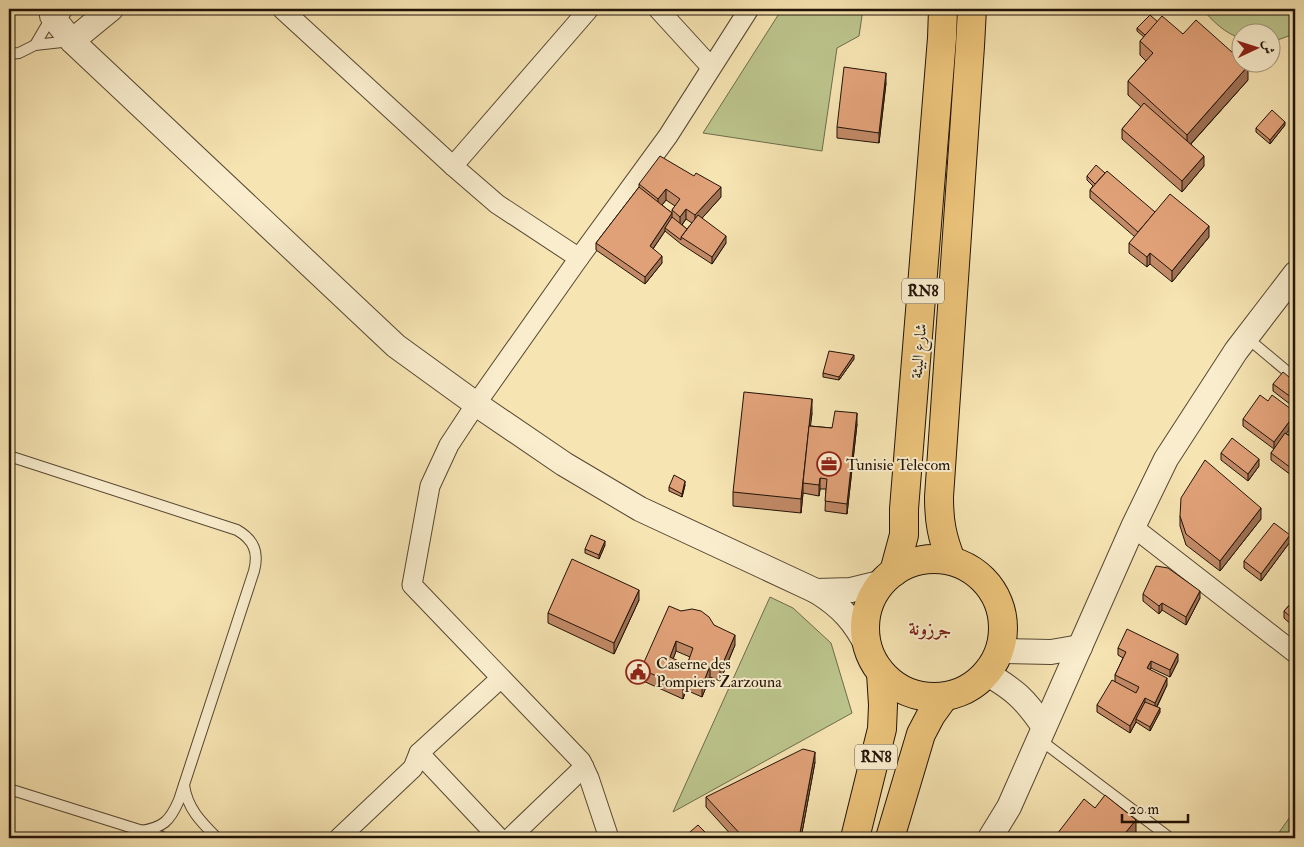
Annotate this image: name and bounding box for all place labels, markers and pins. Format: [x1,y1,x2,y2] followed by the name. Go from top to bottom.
[816,451,842,477] office icon: Tunisie Telecom
[846,455,951,475] place label: Tunisie Telecom
[656,654,782,693] place label: Caserne des Pompiers Zarzouna
[625,659,651,685] public building icon: Caserne des Pompiers Zarzouna

